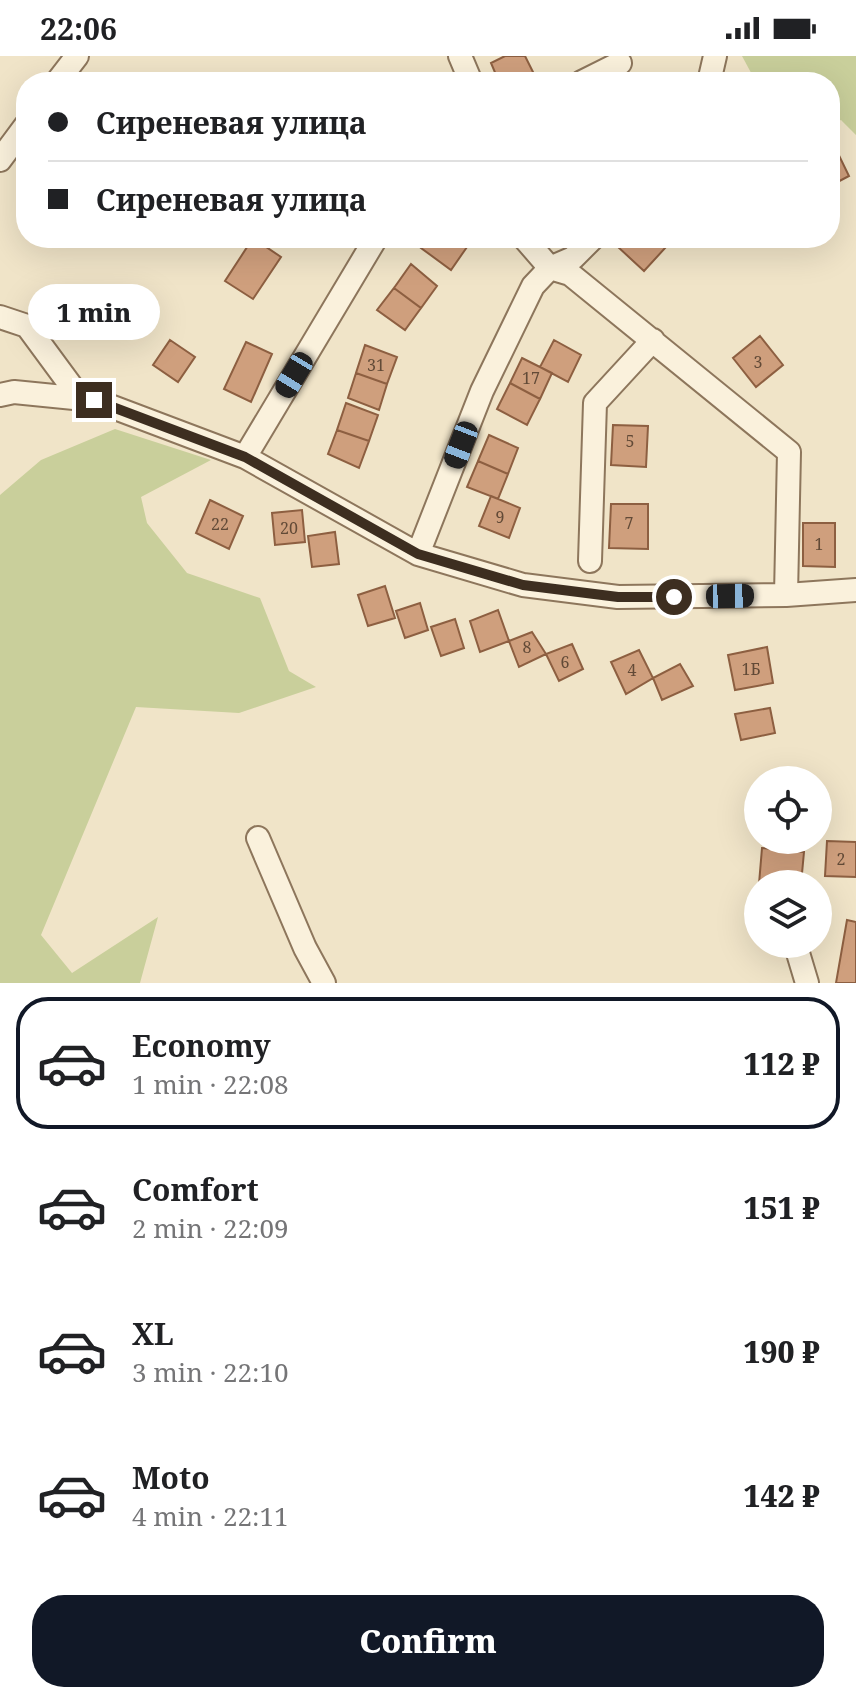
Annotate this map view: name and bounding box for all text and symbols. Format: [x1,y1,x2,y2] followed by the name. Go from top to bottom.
[40,8,117,49] text: 22:06
[96,102,367,143] text: Сиреневая улица
[96,179,367,220] text: Сиреневая улица
[28,284,160,340] callout: 1 min
[57,294,131,330] text: 1 min
[271,348,317,402] car
[754,351,763,373] house number: 3
[367,354,385,376] house number: 31
[522,367,540,389] house number: 17
[76,382,112,418] route end
[441,418,481,472] car
[626,430,634,452] house number: 5
[496,506,504,528] house number: 9
[625,512,634,534] house number: 7
[211,513,229,535] house number: 22
[280,517,298,539] house number: 20
[815,533,823,555] house number: 1
[656,579,692,615] route start
[706,584,754,608] car
[523,636,532,658] house number: 8
[561,651,570,673] house number: 6
[741,658,761,680] house number: 1Б
[628,659,637,681] house number: 4
[744,766,832,958] map controls
[744,766,832,854] button: locate
[837,848,845,870] house number: 2
[744,870,832,958] button: layers
[132,1025,271,1066] text: Economy
[36,1027,108,1099] icon: car
[743,1043,820,1084] text: 112 ₽
[132,1066,289,1102] text: 1 min · 22:08
[132,1169,259,1210] text: Comfort
[36,1171,108,1243] icon: car
[743,1187,820,1228] text: 151 ₽
[132,1210,289,1246] text: 2 min · 22:09
[132,1313,174,1354] text: XL
[36,1315,108,1387] icon: car
[743,1331,820,1372] text: 190 ₽
[132,1354,289,1390] text: 3 min · 22:10
[132,1457,210,1498] text: Moto
[36,1459,108,1531] icon: car
[743,1475,820,1516] text: 142 ₽
[132,1498,289,1534] text: 4 min · 22:11
[32,1595,824,1687] button: Confirm

